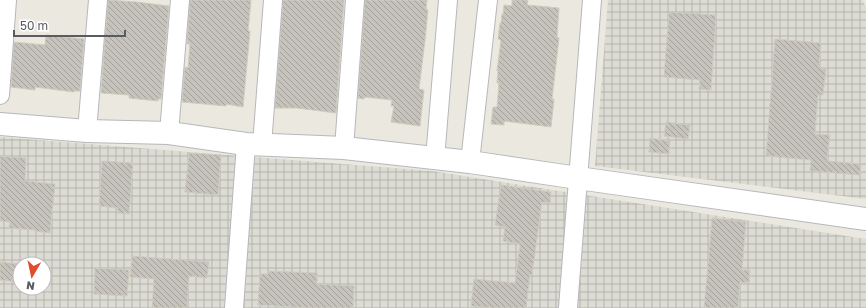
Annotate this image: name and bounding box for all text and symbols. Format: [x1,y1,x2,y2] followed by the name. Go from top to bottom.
[14,12,125,38] scale bar
[20,18,48,33] text: 50 m
[12,256,52,296] north arrow
[25,279,36,293] text: N

